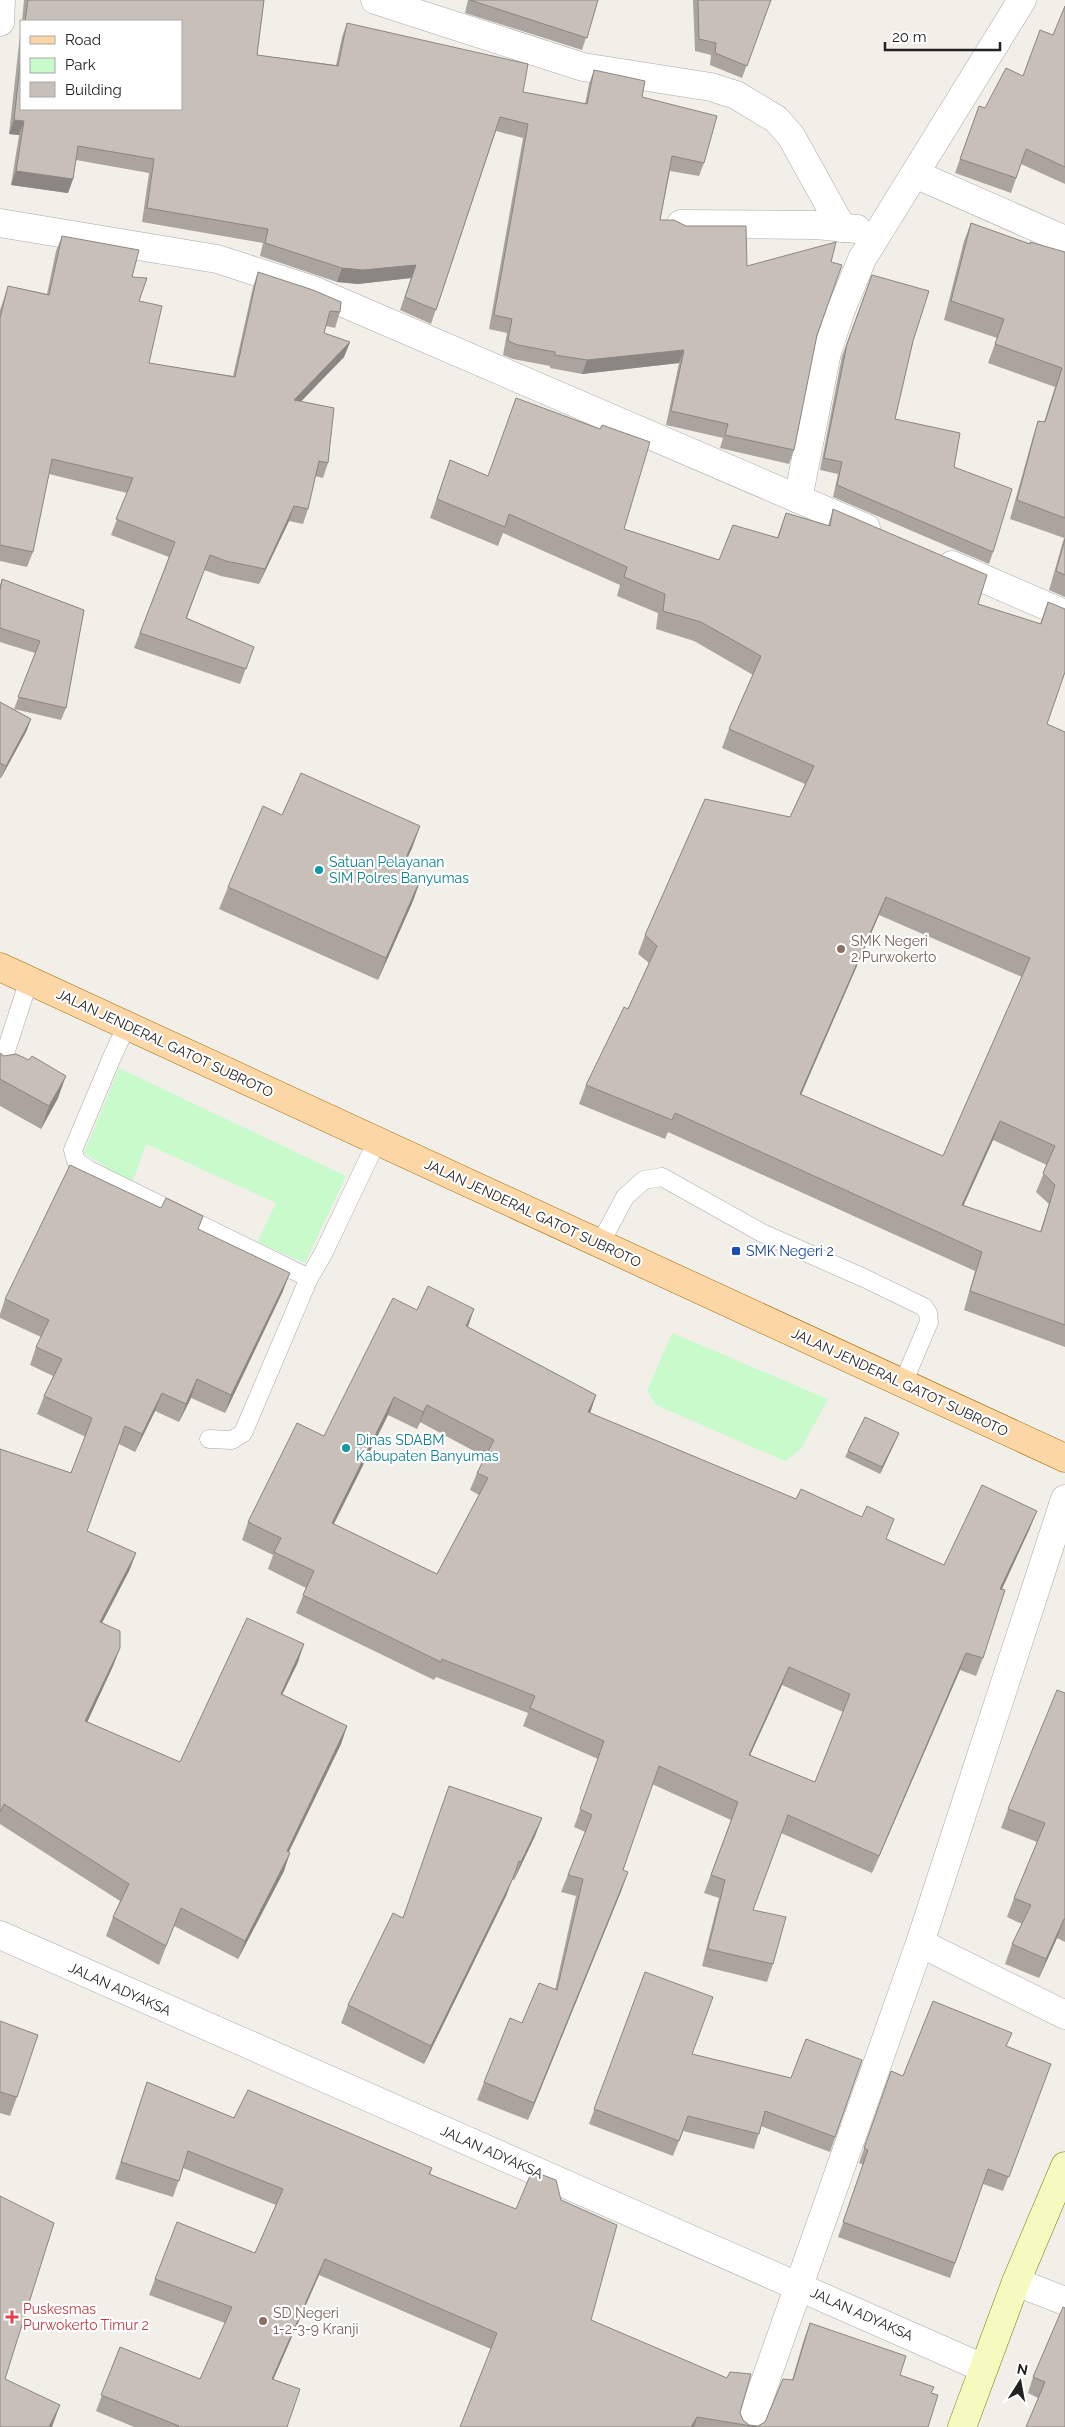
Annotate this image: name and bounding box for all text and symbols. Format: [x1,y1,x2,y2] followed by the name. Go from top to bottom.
[20,20,182,110] legend
[885,20,1000,52] scale bar
[892,28,927,46] text: 20 m
[65,31,101,49] text: Road
[65,56,96,74] text: Park
[65,81,122,99] text: Building
[329,854,469,886] place label: Satuan Pelayanan SIM Polres Banyumas
[313,864,325,876] marker: Satuan Pelayanan SIM Polres Banyumas
[851,933,936,965] place label: SMK Negeri 2 Purwokerto
[835,943,847,955] marker: SMK Negeri 2 Purwokerto
[54,986,276,1100] street label: JALAN JENDERAL GATOT SUBROTO
[422,1156,644,1270] street label: JALAN JENDERAL GATOT SUBROTO
[746,1243,834,1259] place label: SMK Negeri 2
[730,1245,742,1257] marker: SMK Negeri 2
[789,1325,1011,1439] street label: JALAN JENDERAL GATOT SUBROTO
[356,1432,499,1464] place label: Dinas SDABM Kabupaten Banyumas
[340,1442,352,1454] marker: Dinas SDABM Kabupaten Banyumas
[66,1959,174,2019] street label: JALAN ADYAKSA
[438,2122,546,2182] street label: JALAN ADYAKSA
[808,2284,916,2344] street label: JALAN ADYAKSA
[23,2301,149,2333] place label: Puskesmas Purwokerto Timur 2
[273,2305,358,2337] place label: SD Negeri 1-2-3-9 Kranji
[5,2310,19,2324] marker: Puskesmas Purwokerto Timur 2
[257,2315,269,2327] marker: SD Negeri 1-2-3-9 Kranji
[995,2357,1045,2407] north arrow
[1016,2360,1029,2378] text: N

